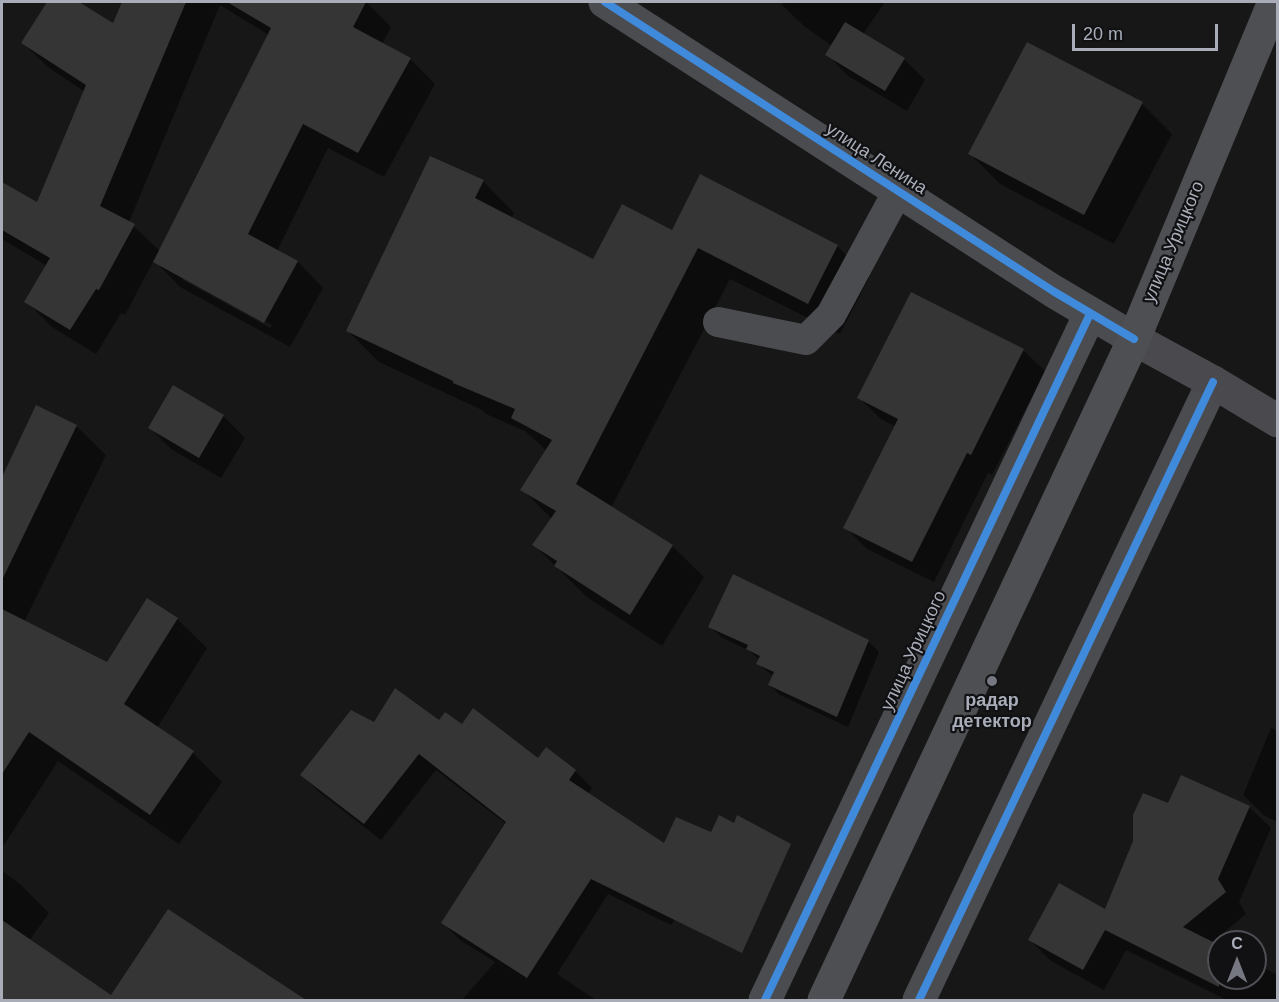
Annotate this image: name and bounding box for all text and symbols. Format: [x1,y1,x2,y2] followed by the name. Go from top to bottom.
[1075,12,1220,50] scale bar
[1083,24,1123,44] text: 20 m
[821,118,931,200] street label: улица Ленина
[1139,178,1209,306] street label: улица Урицкого
[877,588,951,714] street label: улица Урицкого
[985,674,999,688] marker: радар детектор
[952,690,1032,732] place label: радар детектор
[1207,930,1267,990] north arrow
[1231,935,1243,952] text: С

